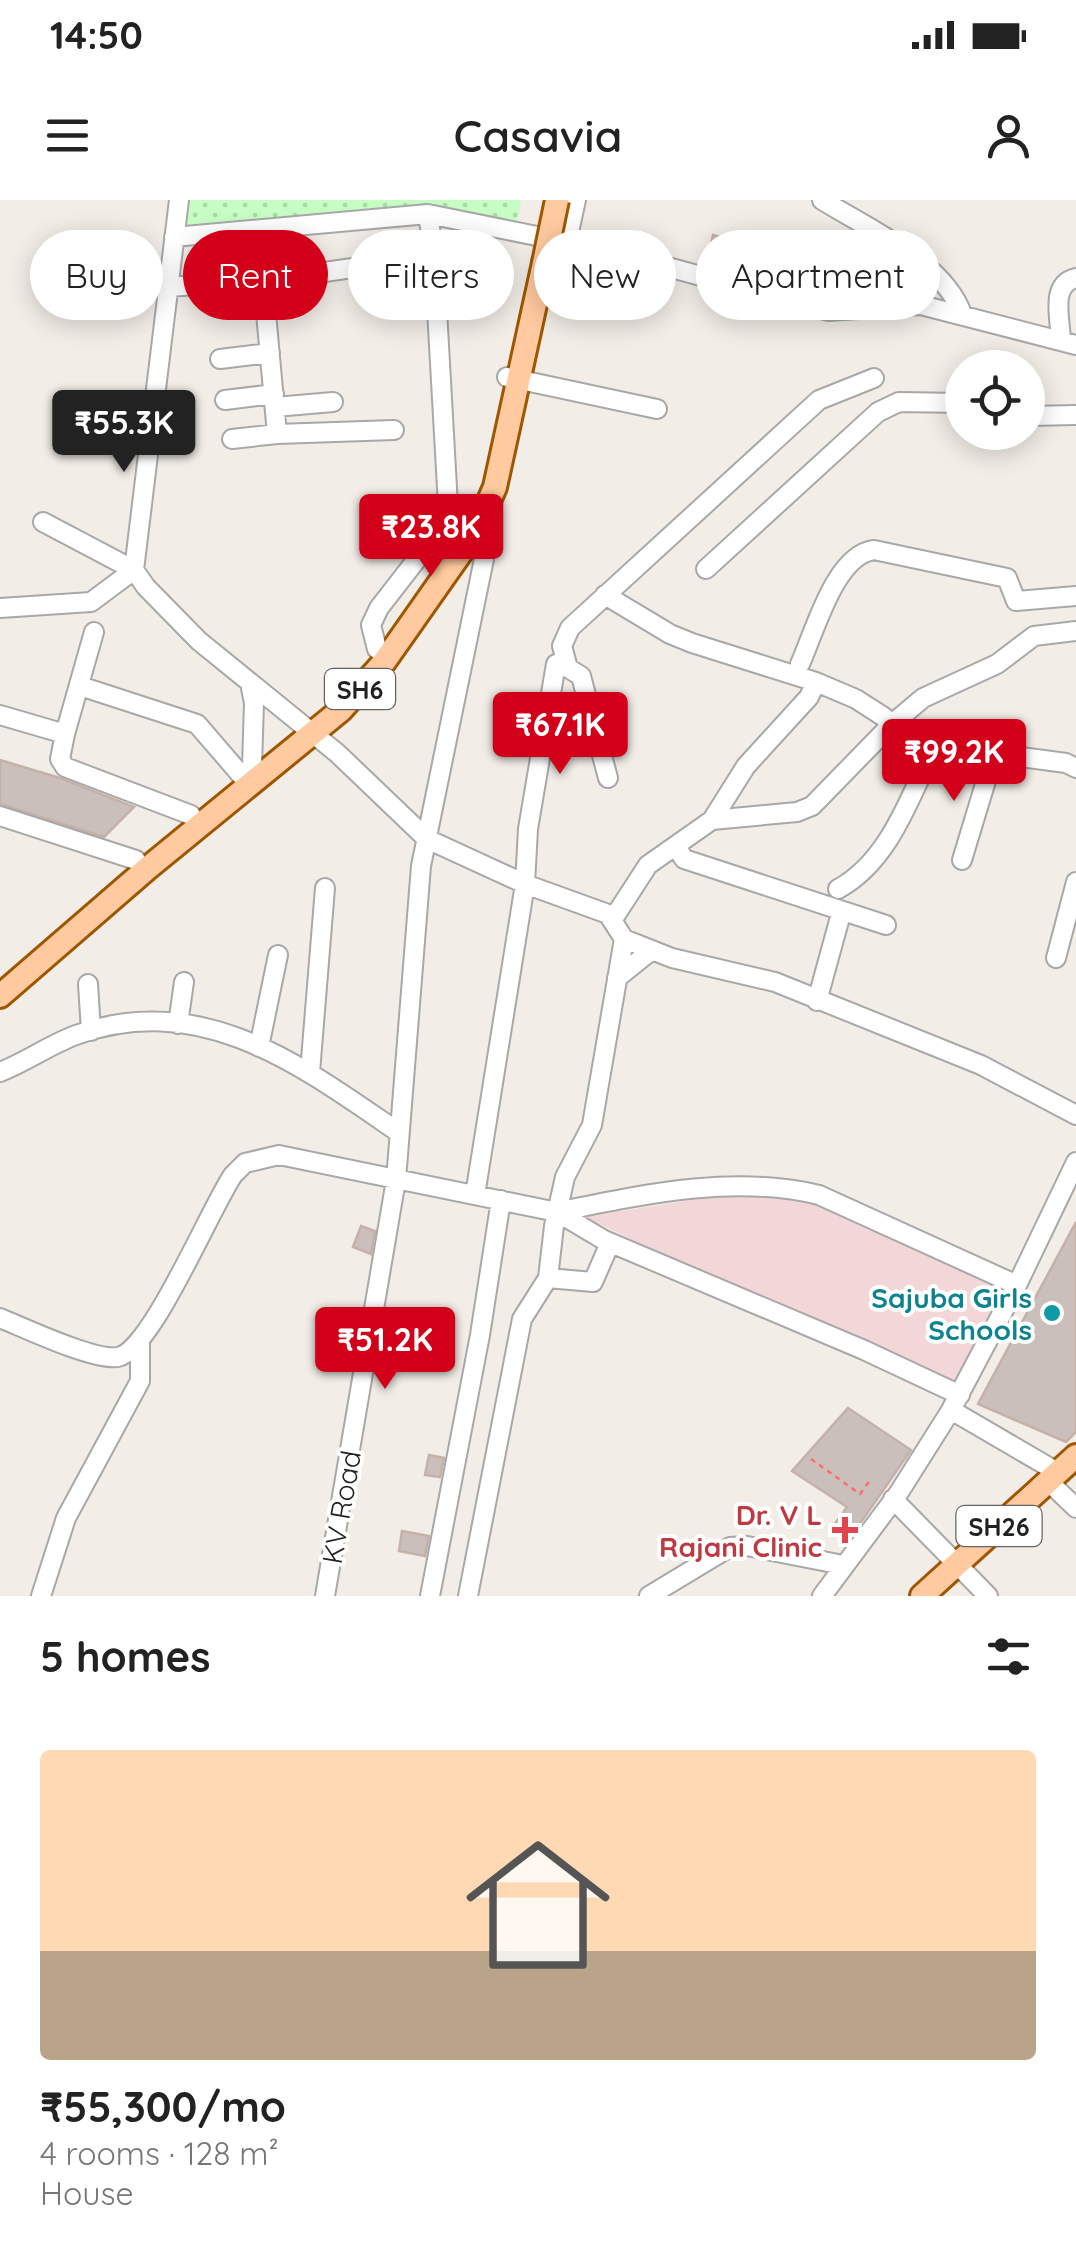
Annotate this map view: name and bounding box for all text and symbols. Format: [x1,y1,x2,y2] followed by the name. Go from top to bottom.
[50,11,143,59] text: 14:50
[454,107,622,163] text: Casavia
[40,108,95,163] icon: menu
[981,108,1036,163] icon: person
[30,230,163,320] chip: Buy
[183,230,328,320] chip: Rent
[348,230,514,320] chip: Filters
[534,230,676,320] chip: New
[696,230,940,320] chip: Apartment
[945,350,1045,450] map controls
[945,350,1045,450] button: locate
[43,390,205,475] pin: ₹55.3K
[74,402,174,442] text: ₹55.3K
[350,494,512,579] pin: ₹23.8K
[381,506,481,546] text: ₹23.8K
[325,669,395,709] road number: SH6
[479,692,641,777] pin: ₹67.1K
[515,704,605,744] text: ₹67.1K
[873,719,1035,804] pin: ₹99.2K
[904,731,1004,771] text: ₹99.2K
[871,1280,1032,1347] place label: Sajuba Girls Schools
[1041,1302,1063,1324] marker: Sajuba Girls Schools
[304,1307,466,1392] pin: ₹51.2K
[337,1319,433,1359] text: ₹51.2K
[314,1448,368,1566] street label: KV Road
[659,1497,822,1564] place label: Dr. V L Rajani Clinic
[956,1506,1042,1546] road number: SH26
[832,1517,858,1543] marker: Dr. V L Rajani Clinic
[981,1629,1036,1684] icon: filters
[40,1630,211,1683] text: 5 homes
[448,1815,628,1995] icon: home
[40,2080,286,2133] text: ₹55,300/mo
[40,2133,279,2173] text: 4 rooms · 128 m²
[40,2173,134,2213] text: House

